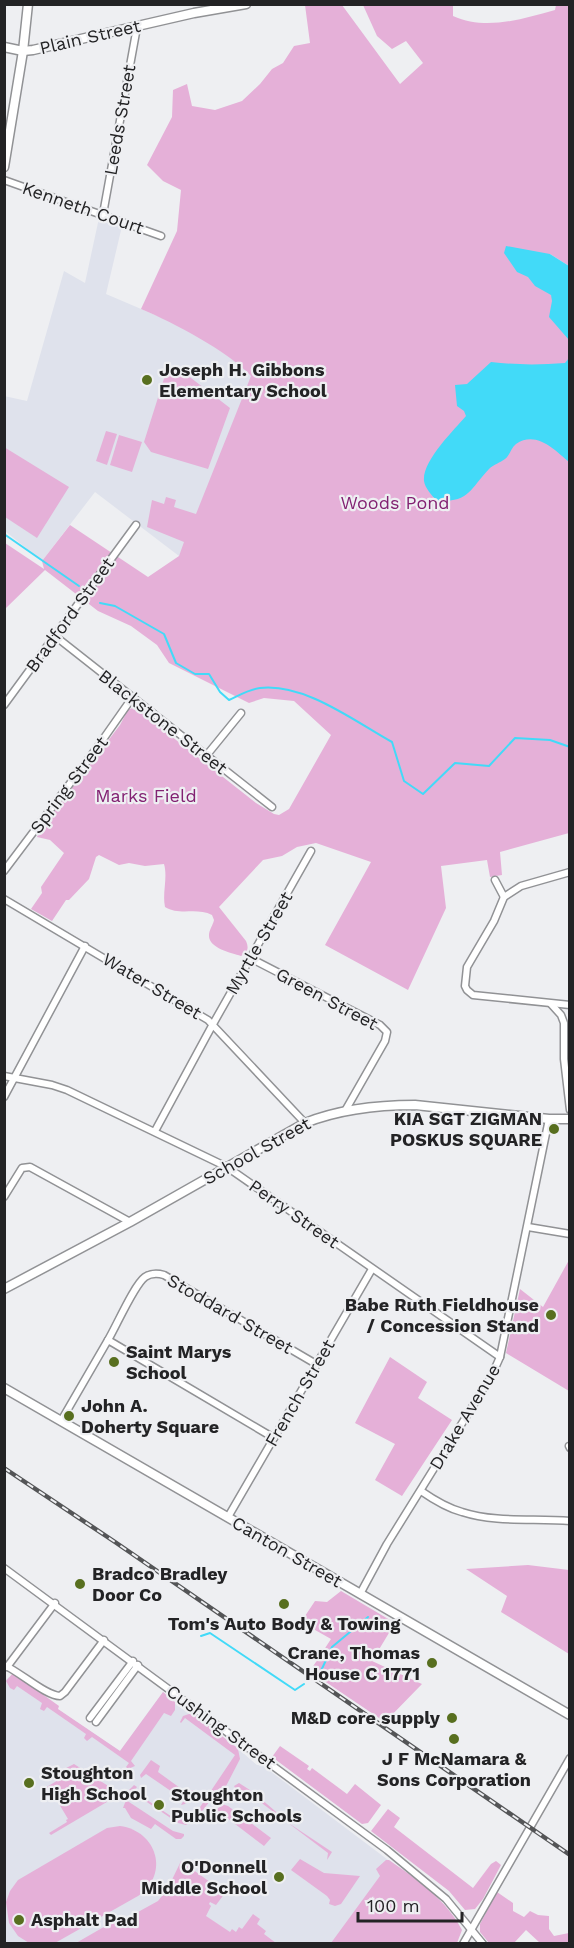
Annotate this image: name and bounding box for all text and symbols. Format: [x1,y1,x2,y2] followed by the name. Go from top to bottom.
[37,15,143,58] street label: Plain Street
[99,62,140,177] street label: Leeds Street
[20,177,147,238] street label: Kenneth Court
[159,359,327,401] place label: Joseph H. Gibbons Elementary School
[140,373,154,387] marker: Joseph H. Gibbons Elementary School
[340,492,450,513] park label: Woods Pond
[21,553,119,676] street label: Bradford Street
[95,665,232,779] street label: Blackstone Street
[25,732,112,837] street label: Spring Street
[95,785,197,806] park label: Marks Field
[221,887,297,998] street label: Myrtle Street
[99,948,206,1024] street label: Water Street
[273,963,382,1034] street label: Green Street
[390,1108,542,1150] place label: KIA SGT ZIGMAN POSKUS SQUARE
[199,1112,315,1189] street label: School Street
[547,1122,561,1136] marker: KIA SGT ZIGMAN POSKUS SQUARE
[245,1175,344,1253] street label: Perry Street
[164,1269,297,1358] street label: Stoddard Street
[345,1294,539,1336] place label: Babe Ruth Fieldhouse / Concession Stand
[544,1308,558,1322] marker: Babe Ruth Fieldhouse / Concession Stand
[260,1335,339,1450] street label: French Street
[126,1341,232,1383] place label: Saint Marys School
[107,1355,121,1369] marker: Saint Marys School
[425,1360,504,1473] street label: Drake Avenue
[81,1395,219,1437] place label: John A. Doherty Square
[62,1409,76,1423] marker: John A. Doherty Square
[229,1512,346,1592] street label: Canton Street
[92,1563,228,1605] place label: Bradco Bradley Door Co
[73,1577,87,1591] marker: Bradco Bradley Door Co
[277,1597,291,1611] marker: Tom's Auto Body & Towing
[168,1613,401,1634] place label: Tom's Auto Body & Towing
[288,1642,420,1684] place label: Crane, Thomas House C 1771
[425,1656,439,1670] marker: Crane, Thomas House C 1771
[163,1680,280,1774] street label: Cushing Street
[291,1707,441,1728] place label: M&D core supply
[445,1711,459,1725] marker: M&D core supply
[447,1732,461,1746] marker: J F McNamara & Sons Corporation
[377,1748,531,1790] place label: J F McNamara & Sons Corporation
[41,1762,147,1804] place label: Stoughton High School
[22,1776,36,1790] marker: Stoughton High School
[171,1784,302,1826] place label: Stoughton Public Schools
[152,1798,166,1812] marker: Stoughton Public Schools
[141,1856,267,1898] place label: O'Donnell Middle School
[272,1870,286,1884] marker: O'Donnell Middle School
[358,1885,462,1923] scale bar
[367,1895,420,1916] text: 100 m
[31,1909,138,1930] place label: Asphalt Pad
[12,1913,26,1927] marker: Asphalt Pad

